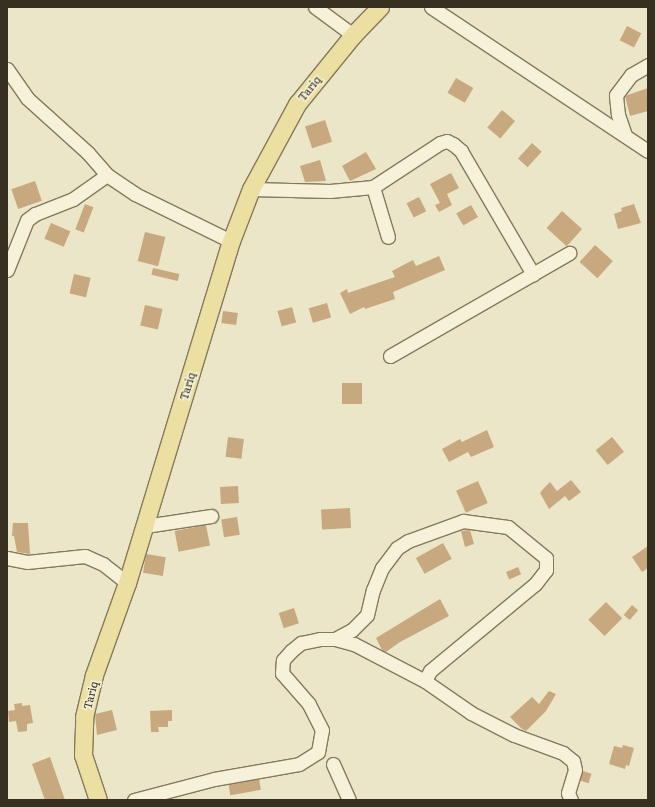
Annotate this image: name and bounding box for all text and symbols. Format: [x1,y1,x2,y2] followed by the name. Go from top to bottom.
[295,73,323,103] street label: Tariq
[177,370,197,402] street label: Tariq
[80,680,100,710] street label: Tariq

